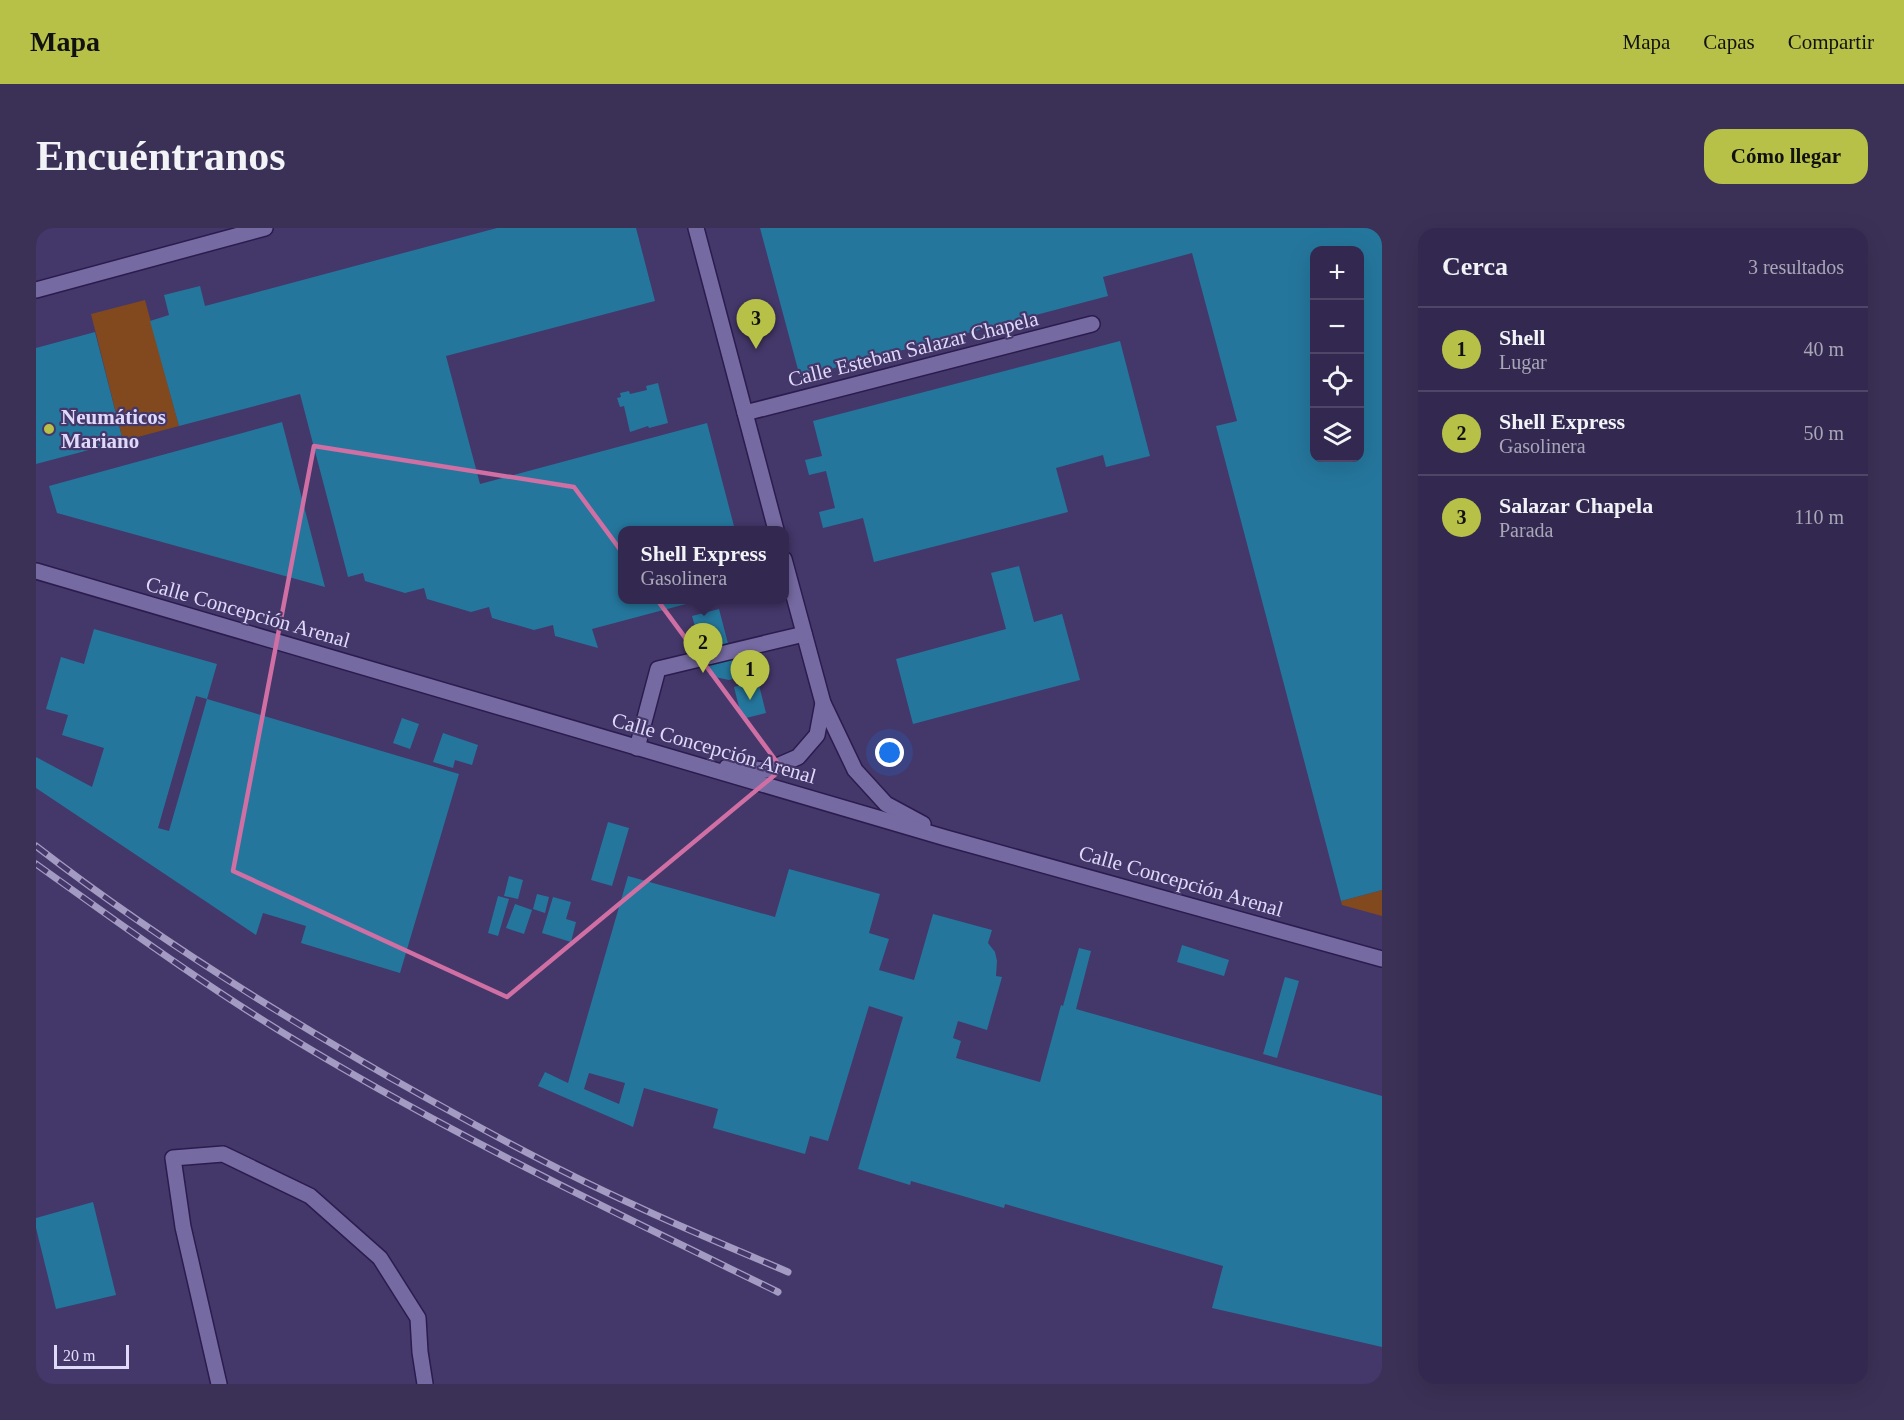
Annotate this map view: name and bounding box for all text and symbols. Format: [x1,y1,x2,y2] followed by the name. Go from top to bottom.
[30,26,100,57] text: Mapa
[1623,30,1670,54] text: Mapa
[1703,30,1755,54] text: Capas
[1788,30,1874,54] text: Compartir
[1704,129,1868,184] button: Cómo llegar
[36,133,286,179] text: Encuéntranos
[1310,246,1364,462] map controls
[1310,246,1364,300] button: +
[1442,252,1508,281] text: Cerca
[1748,256,1844,278] text: 3 resultados
[736,300,776,349] pin: 3
[1310,300,1364,354] button: −
[785,306,1041,392] street label: Calle Esteban Salazar Chapela
[1499,325,1545,350] text: Shell
[1457,338,1467,360] text: 1
[1803,338,1844,360] text: 40 m
[1499,351,1547,373] text: Lugar
[1310,354,1364,408] button: locate
[61,405,166,453] place label: Neumáticos Mariano
[1310,408,1364,462] button: layers
[1499,409,1625,434] text: Shell Express
[42,422,56,436] marker: Neumáticos Mariano
[1457,422,1467,444] text: 2
[1803,422,1844,444] text: 50 m
[1499,435,1586,457] text: Gasolinera
[1499,493,1653,518] text: Salazar Chapela
[1457,506,1467,528] text: 3
[1794,506,1844,528] text: 110 m
[1499,519,1553,541] text: Parada
[618,526,789,604] popup
[640,541,767,566] text: Shell Express
[640,567,727,589] text: Gasolinera
[143,571,353,653] street label: Calle Concepción Arenal
[684,624,722,673] pin: 2
[730,650,770,700] pin: 1
[609,707,819,789] street label: Calle Concepción Arenal
[875,738,904,767] your location
[1076,840,1286,922] street label: Calle Concepción Arenal
[54,1342,129,1370] scale bar
[63,1347,95,1364] text: 20 m

